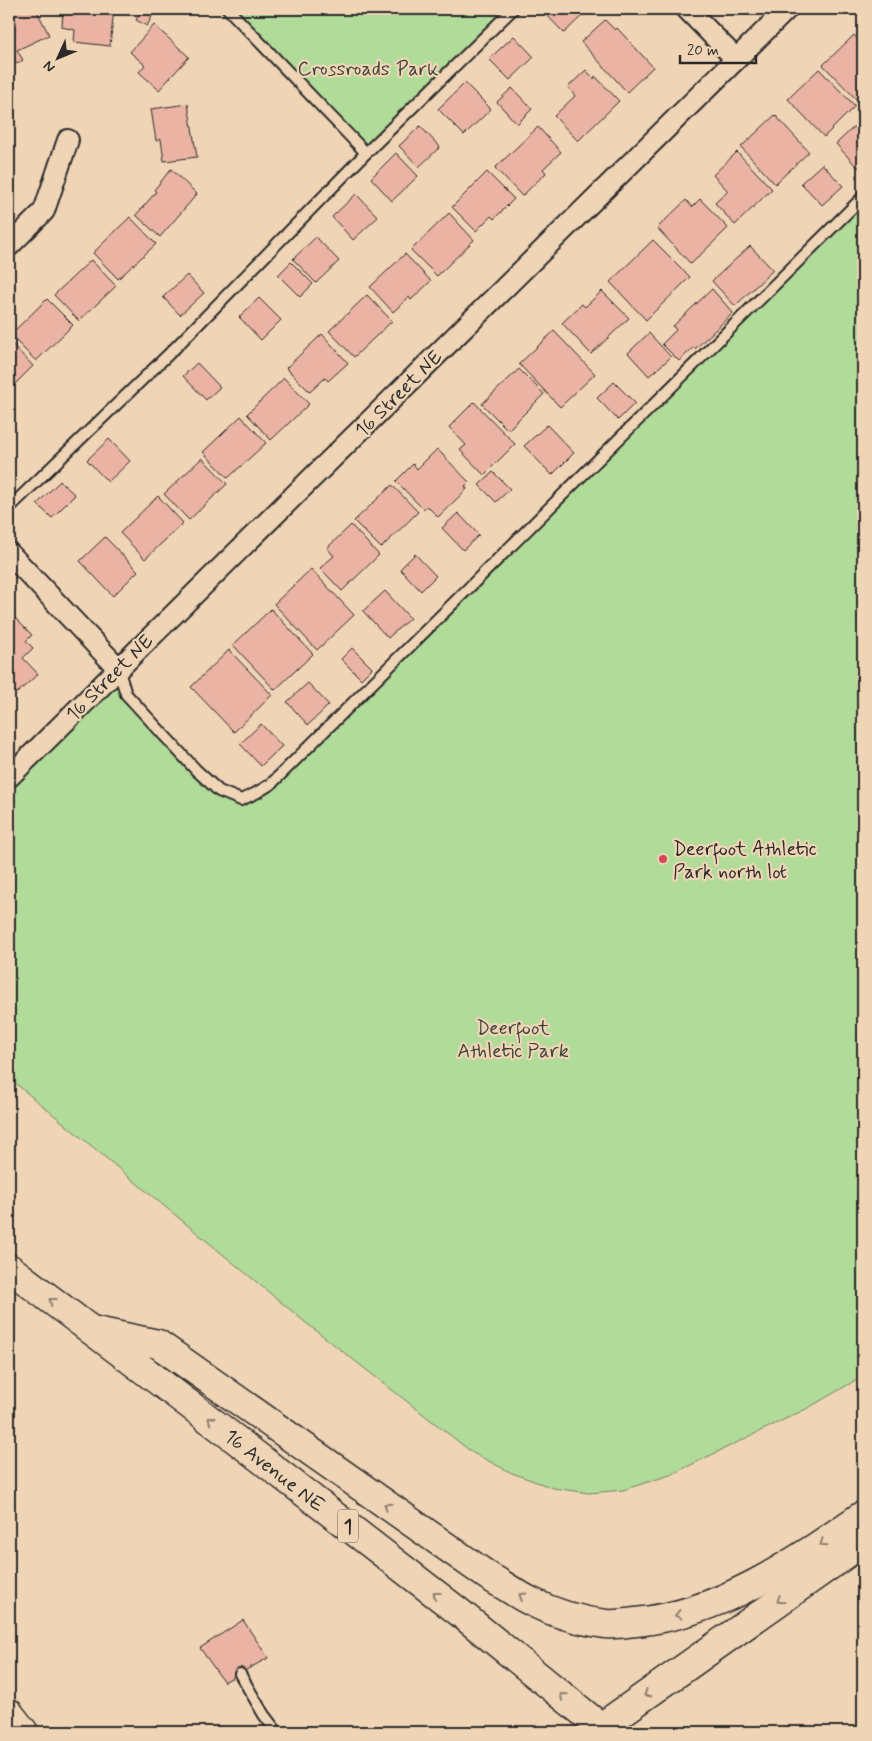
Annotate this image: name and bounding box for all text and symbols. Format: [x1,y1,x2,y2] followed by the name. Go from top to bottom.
[32,32,82,82] north arrow
[680,32,756,64] scale bar
[687,41,719,61] text: 20 m
[298,56,438,83] park label: Crossroads Park
[40,57,59,76] text: N
[349,344,449,444] street label: 16 Street NE
[60,628,160,728] street label: 16 Street NE
[673,836,817,886] place label: Deerfoot Athletic Park north lot
[657,853,669,865] marker: Deerfoot Athletic Park north lot
[457,1015,569,1065] park label: Deerfoot Athletic Park
[48,1298,58,1307] one-way arrow
[208,1418,217,1426] one-way arrow
[218,1423,330,1519] street label: 16 Avenue NE
[383,1503,393,1512] one-way arrow
[338,1510,358,1542] road number: 1
[819,1536,828,1546] one-way arrow
[433,1591,442,1600] one-way arrow
[518,1593,527,1603] one-way arrow
[777,1594,786,1603] one-way arrow
[674,1609,683,1620] one-way arrow
[644,1688,653,1697] one-way arrow
[560,1694,569,1702] one-way arrow

